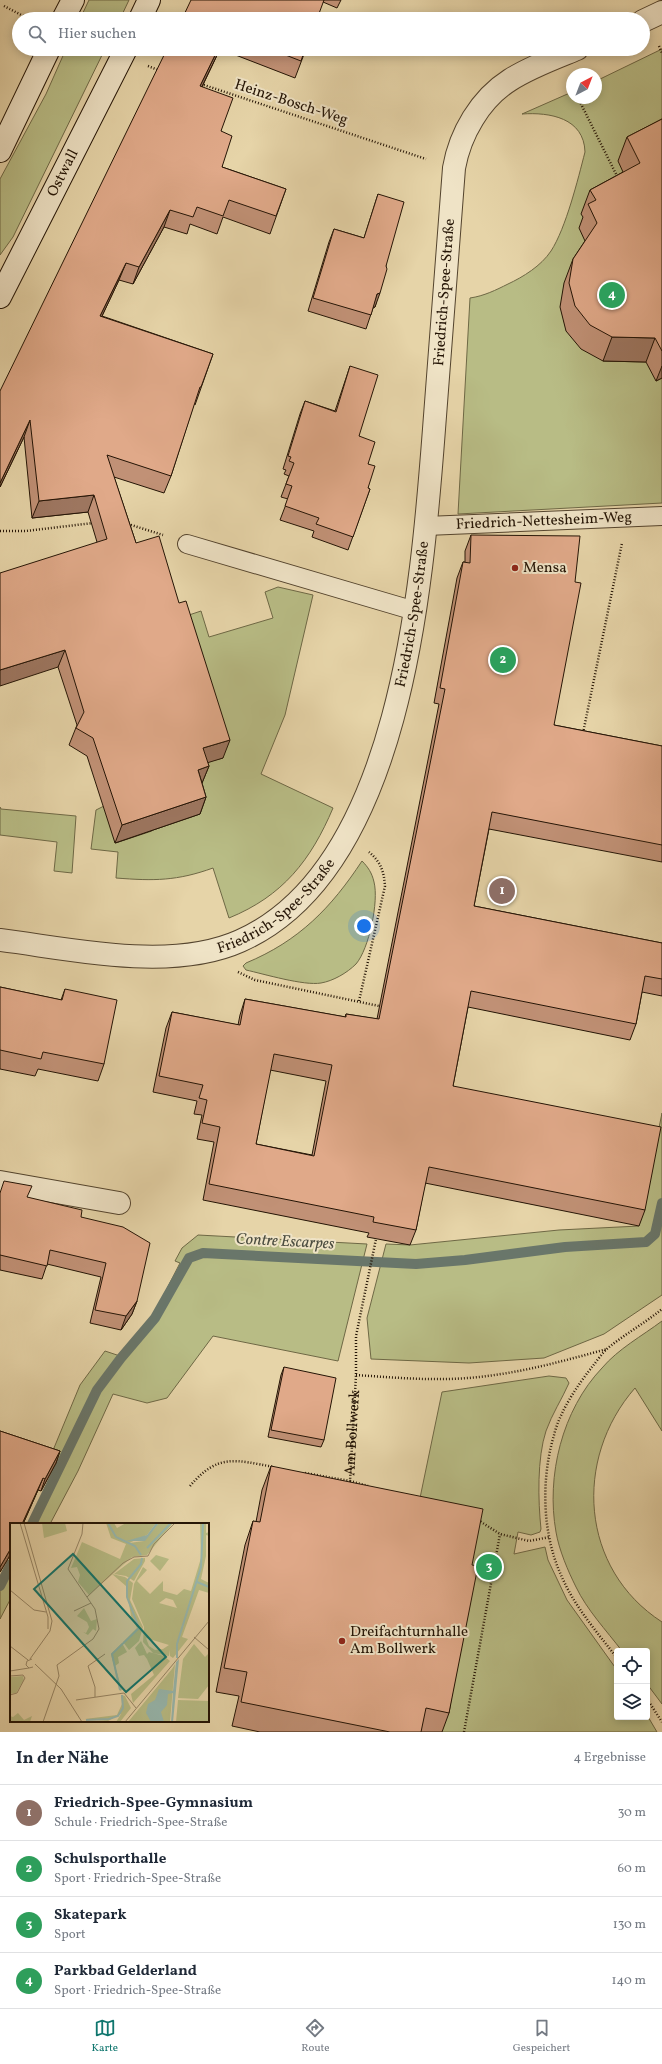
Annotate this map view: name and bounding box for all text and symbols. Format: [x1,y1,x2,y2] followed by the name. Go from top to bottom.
[12,12,650,56] search box
[26,23,48,45] icon: search
[58,24,136,45] text: Hier suchen
[566,68,602,104] north arrow
[232,75,351,131] street label: Heinz-Bosch-Weg
[42,146,84,200] street label: Ostwall
[429,218,460,367] street label: Friedrich-Spee-Straße
[599,280,625,310] pin: 4
[455,507,633,535] street label: Friedrich-Nettesheim-Weg
[390,540,435,689] street label: Friedrich-Spee-Straße
[523,558,567,579] place label: Mensa
[510,563,520,573] marker: Mensa
[490,645,516,675] pin: 2
[215,854,340,959] street label: Friedrich-Spee-Straße
[489,876,515,906] pin: 1
[354,916,374,936] your location
[235,1228,335,1256] water label: Contre Escarpes
[340,1389,366,1476] street label: Am Bollwerk
[10,1523,209,1722] inset map
[476,1552,502,1582] pin: 3
[350,1622,468,1660] place label: Dreifachturnhalle Am Bollwerk
[337,1636,347,1646] marker: Dreifachturnhalle Am Bollwerk
[614,1648,650,1720] map controls
[614,1648,650,1684] button: locate
[614,1684,650,1720] button: layers
[16,1747,109,1770] text: In der Nähe
[573,1749,646,1767] text: 4 Ergebnisse
[54,1793,253,1814] text: Friedrich-Spee-Gymnasium
[26,1804,32,1822] text: 1
[618,1804,646,1822] text: 30 m
[54,1814,227,1832] text: Schule · Friedrich-Spee-Straße
[54,1849,166,1870] text: Schulsporthalle
[26,1860,32,1878] text: 2
[618,1860,646,1878] text: 60 m
[54,1870,221,1888] text: Sport · Friedrich-Spee-Straße
[54,1905,127,1926] text: Skatepark
[26,1916,32,1934] text: 3
[613,1916,646,1934] text: 130 m
[54,1926,86,1944] text: Sport
[54,1961,197,1982] text: Parkbad Gelderland
[25,1972,33,1990] text: 4
[612,1972,646,1990] text: 140 m
[54,1982,221,2000] text: Sport · Friedrich-Spee-Straße
[92,2017,118,2056] tab: Karte
[301,2017,330,2056] tab: Route
[513,2017,570,2056] tab: Gespeichert

